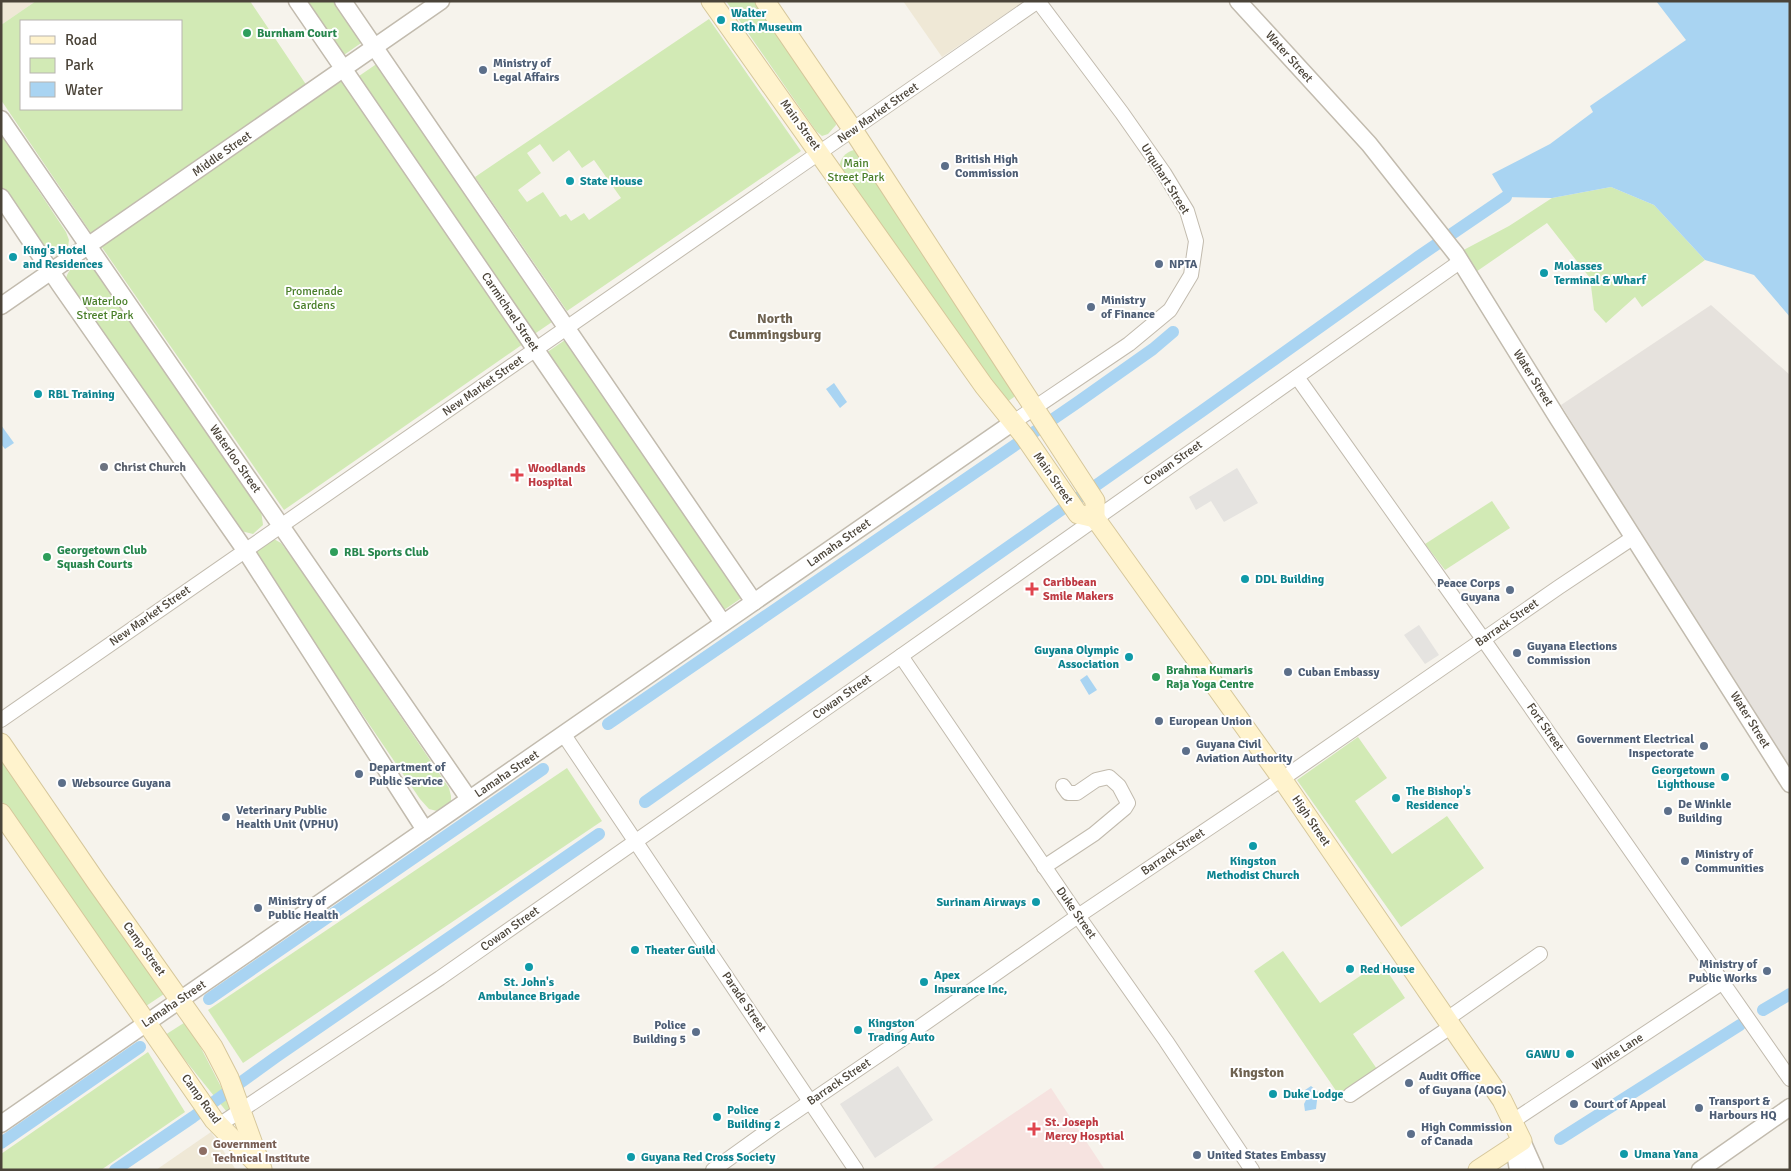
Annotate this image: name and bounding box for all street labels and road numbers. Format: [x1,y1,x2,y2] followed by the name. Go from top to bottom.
[1262,28,1316,86] street label: Water Street
[835,79,921,147] street label: New Market Street
[776,97,824,153] street label: Main Street
[189,128,255,180] street label: Middle Street
[1137,141,1193,217] street label: Urquhart Street
[478,270,542,354] street label: Carmichael Street
[1510,347,1556,409] street label: Water Street
[440,352,526,420] street label: New Market Street
[206,422,264,496] street label: Waterloo Street
[1141,437,1205,489] street label: Cowan Street
[1030,449,1076,507] street label: Main Street
[804,516,874,570] street label: Lamaha Street
[107,582,193,650] street label: New Market Street
[1473,596,1541,650] street label: Barrack Street
[810,671,874,723] street label: Cowan Street
[1727,689,1773,751] street label: Water Street
[1523,700,1567,754] street label: Fort Street
[472,747,542,801] street label: Lamaha Street
[1289,793,1333,849] street label: High Street
[1138,825,1208,879] street label: Barrack Street
[1053,884,1099,942] street label: Duke Street
[478,903,542,955] street label: Cowan Street
[119,919,169,979] street label: Camp Street
[718,969,770,1035] street label: Parade Street
[139,977,209,1031] street label: Lamaha Street
[1590,1030,1646,1074] street label: White Lane
[804,1055,874,1109] street label: Barrack Street
[178,1071,224,1127] street label: Camp Road

